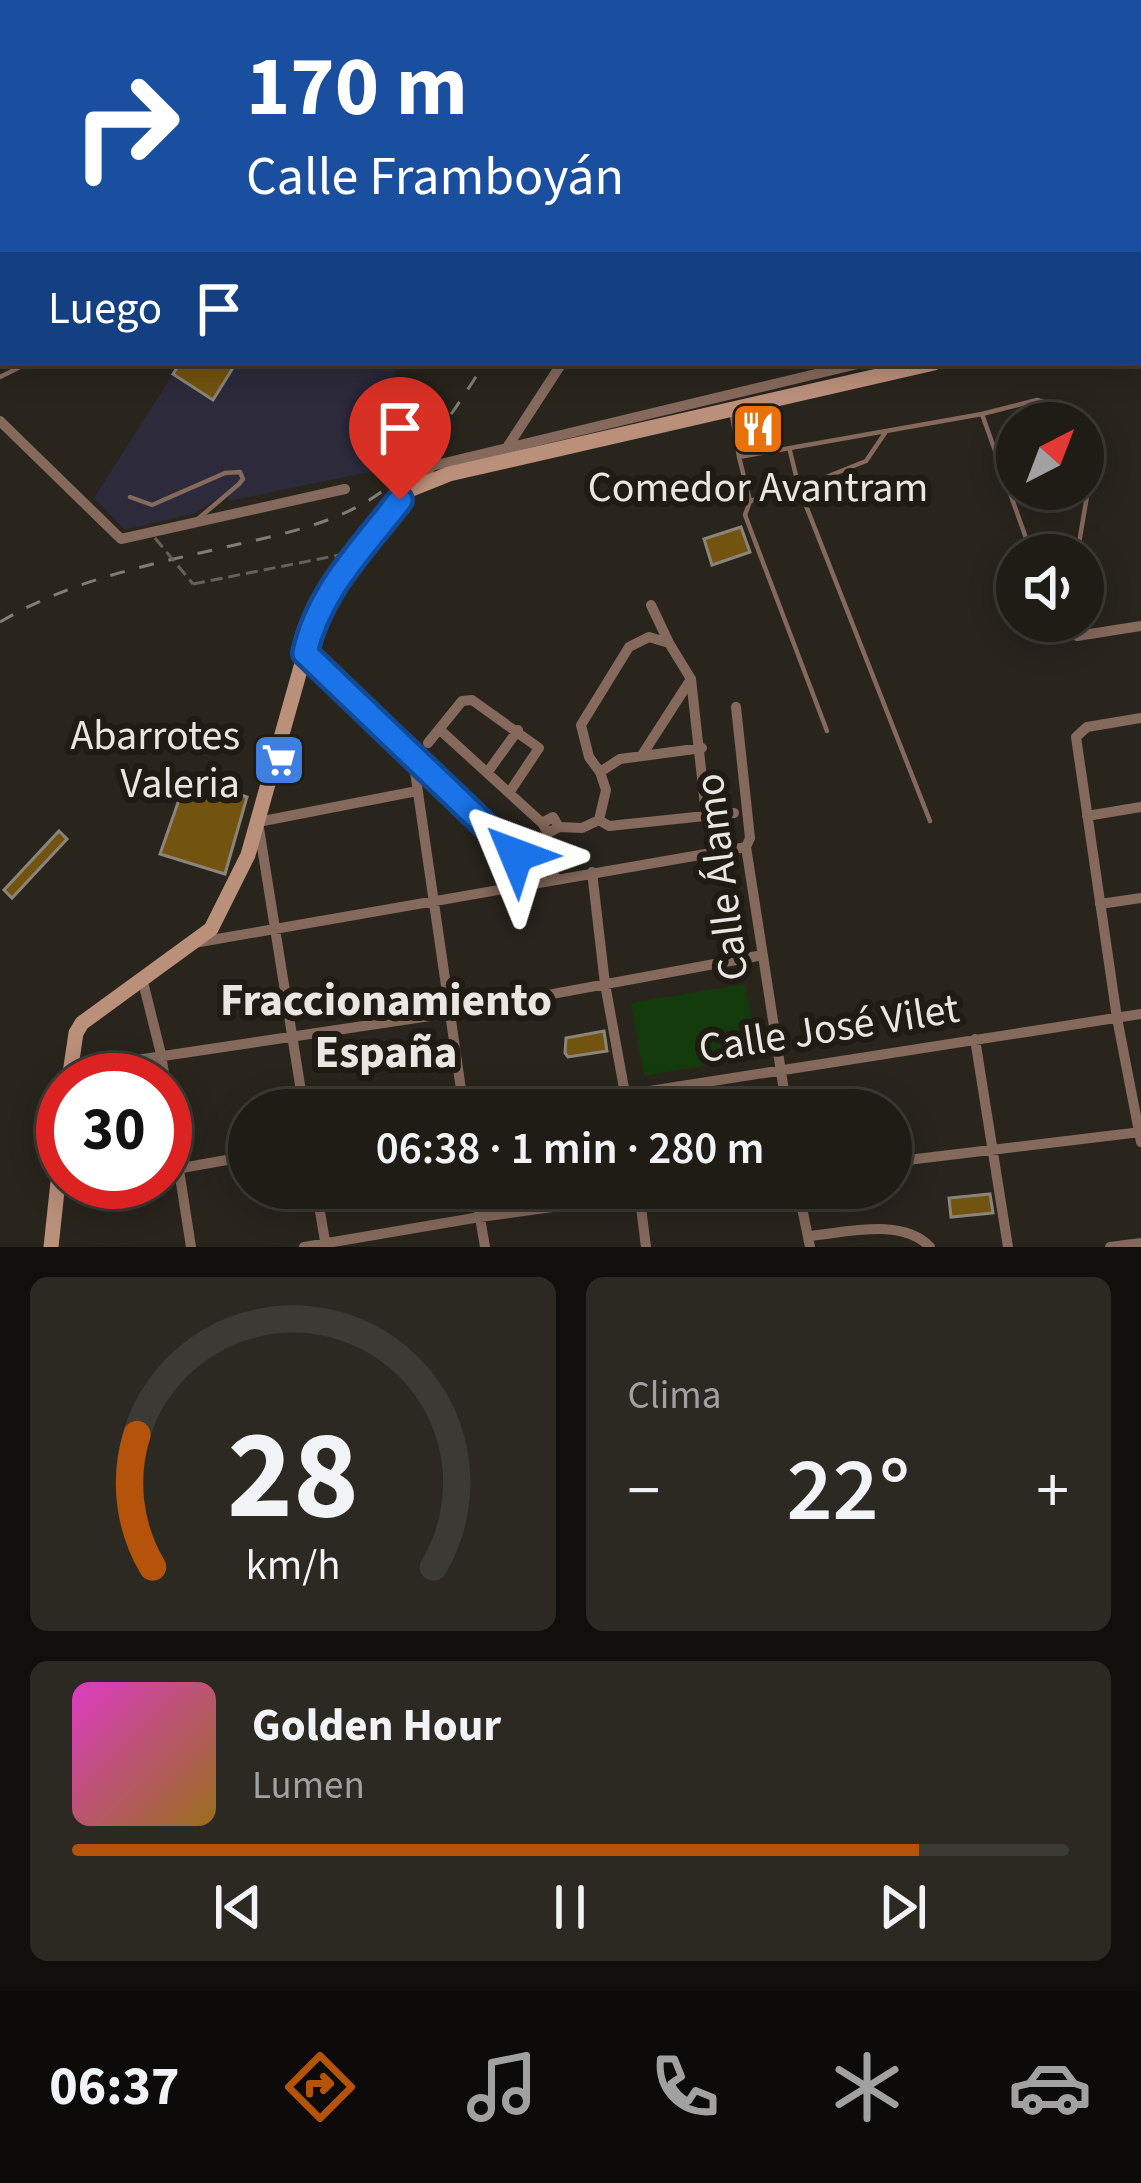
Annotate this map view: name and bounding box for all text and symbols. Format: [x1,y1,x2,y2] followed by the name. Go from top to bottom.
[246,28,468,148] text: 170 m
[48,48,204,204] icon: right
[246,139,624,216] text: Calle Framboyán
[186,276,252,342] icon: arrive
[48,277,162,341] text: Luego
[349,377,451,500] pin
[367,395,433,461] icon: arrive
[730,401,786,457] restaurant icon: Comedor Avantram
[996,402,1104,510] north arrow
[996,402,1104,642] map controls
[588,458,928,518] place label: Comedor Avantram
[996,534,1104,642] button: sound
[71,706,240,814] place label: Abarrotes Valeria
[251,732,307,788] supermarket icon: Abarrotes Valeria
[680,770,764,984] street label: Calle Álamo
[453,792,579,918] position arrow
[220,969,552,1085] district label: Fraccionamiento España
[695,979,963,1079] street label: Calle José Vilet
[36,1053,192,1209] speed limit sign: 30
[376,1117,764,1181] text: 06:38 · 1 min · 280 m
[628,1368,721,1424] text: Clima
[227,1388,359,1566] text: 28
[786,1427,910,1555] text: 22°
[628,1444,660,1538] text: −
[1036,1444,1069,1538] text: +
[245,1535,340,1596] text: km/h
[252,1694,501,1758] text: Golden Hour
[252,1758,365,1814] text: Lumen
[205,1874,271,1940] icon: previous
[537,1874,603,1940] icon: pause
[870,1874,936,1940] icon: next
[278,2045,362,2129] icon: directions
[460,2045,544,2129] icon: music
[643,2045,727,2129] icon: phone
[825,2045,909,2129] icon: climate
[1008,2045,1092,2129] icon: car
[49,2049,179,2126] text: 06:37

